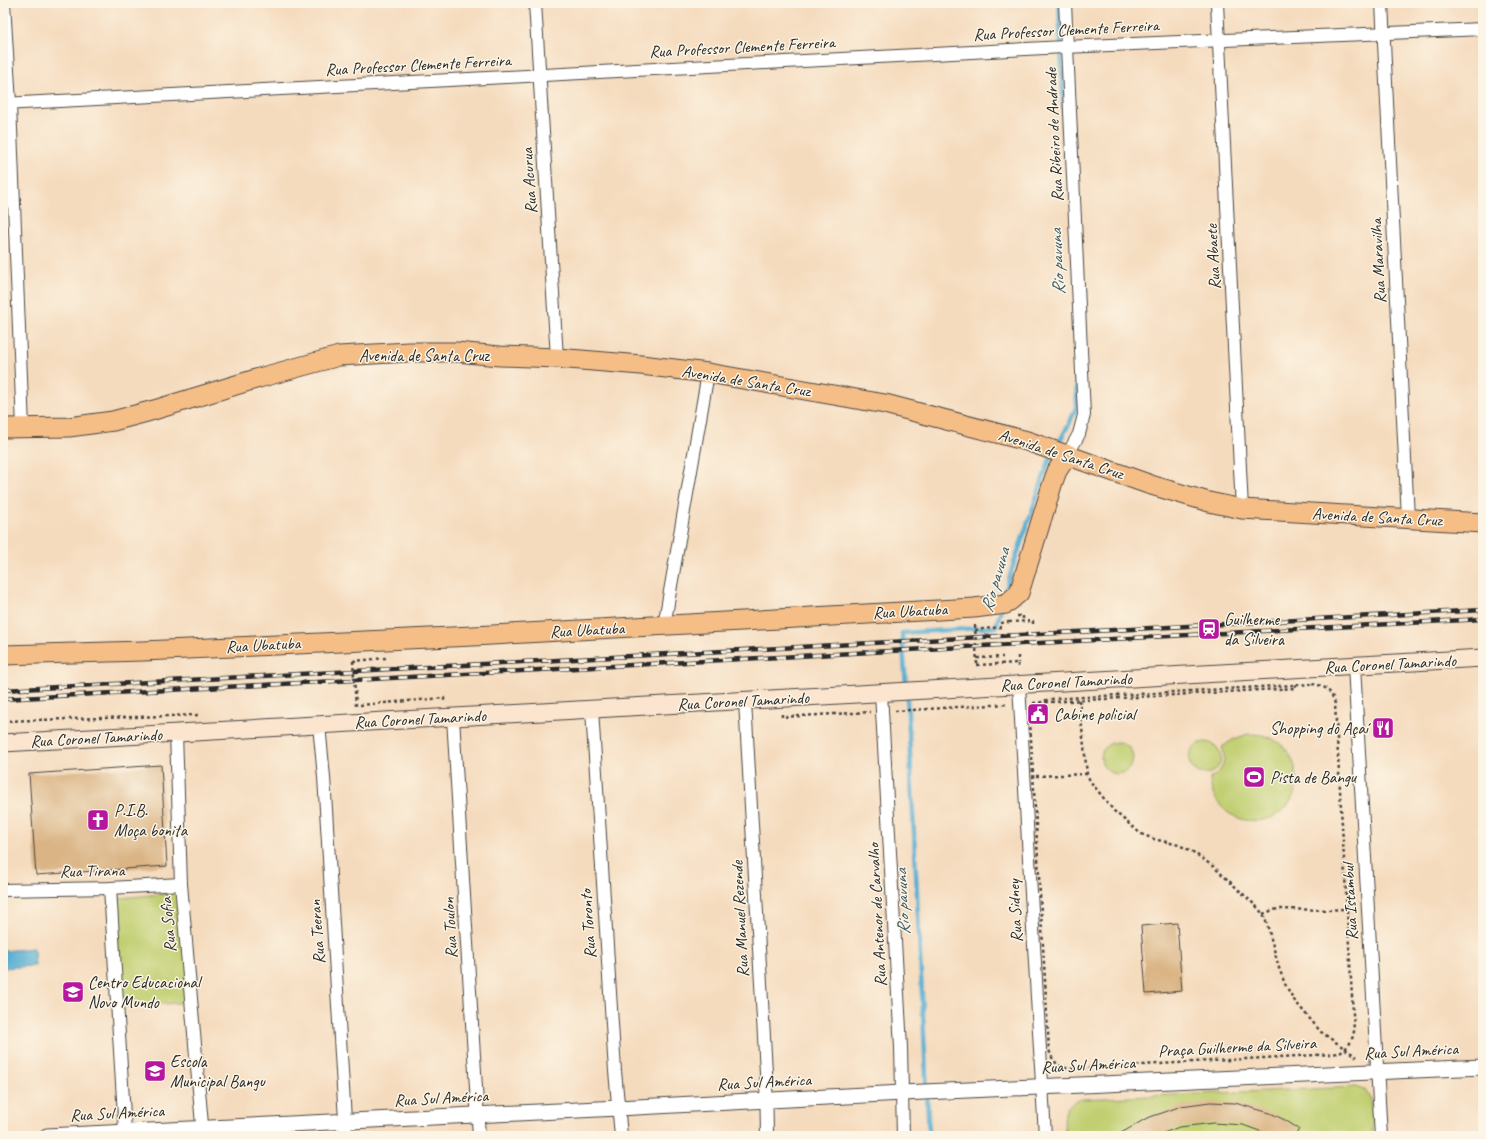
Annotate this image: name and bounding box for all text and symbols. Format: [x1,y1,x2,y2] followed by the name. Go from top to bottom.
[973,15,1161,45] street label: Rua Professor Clemente Ferreira
[649,32,837,62] street label: Rua Professor Clemente Ferreira
[325,50,513,80] street label: Rua Professor Clemente Ferreira
[1040,66,1068,202] street label: Rua Ribeiro de Andrade
[516,146,542,215] street label: Rua Acurua
[1365,216,1391,304] street label: Rua Maravilha
[1201,222,1225,290] street label: Rua Abaete
[1044,227,1070,295] water label: Rio pavuna
[359,345,491,366] street label: Avenida de Santa Cruz
[680,360,813,402] street label: Avenida de Santa Cruz
[996,424,1128,485] street label: Avenida de Santa Cruz
[1312,503,1444,531] street label: Avenida de Santa Cruz
[975,544,1015,615] water label: Rio pavuna
[872,598,949,623] street label: Rua Ubatuba
[1224,609,1285,650] place label: Guilherme da Silveira
[1196,616,1222,642] station icon: Guilherme da Silveira
[549,617,626,642] street label: Rua Ubatuba
[225,632,302,657] street label: Rua Ubatuba
[1324,650,1457,678] street label: Rua Coronel Tamarindo
[1000,668,1133,696] street label: Rua Coronel Tamarindo
[677,687,810,715] street label: Rua Coronel Tamarindo
[1025,701,1051,727] public building icon: Cabine policial
[1054,704,1138,725] place label: Cabine policial
[354,705,487,733] street label: Rua Coronel Tamarindo
[1370,715,1396,741] restaurant icon: Shopping do Açaí
[1270,718,1372,739] place label: Shopping do Açaí
[30,724,163,752] street label: Rua Coronel Tamarindo
[1241,764,1267,790] sports icon: Pista de Bangu
[1270,767,1358,788] place label: Pista de Bangu
[114,800,189,841] place label: P.I.B. Moça bonita
[85,807,111,833] church icon: P.I.B. Moça bonita
[863,841,891,987] street label: Rua Antenor de Carvalho
[726,859,754,978] street label: Rua Manuel Rezende
[59,860,126,882] street label: Rua Tirana
[1337,860,1362,941] street label: Rua Istambul
[889,867,915,935] water label: Rio pavuna
[1003,878,1027,943] street label: Rua Sidney
[575,887,601,959] street label: Rua Toronto
[155,895,181,953] street label: Rua Sofia
[438,897,462,959] street label: Rua Toulon
[304,899,330,965] street label: Rua Teeran
[88,972,203,1013] place label: Centro Educacional Novo Mundo
[60,979,86,1005] school or university icon: Centro Educacional Novo Mundo
[1157,1032,1318,1062] street label: Praça Guilherme da Silveira
[1364,1038,1460,1064] street label: Rua Sul América
[170,1051,267,1092] place label: Escola Municipal Bangu
[1041,1052,1137,1078] street label: Rua Sul América
[142,1058,168,1084] school or university icon: Escola Municipal Bangu
[717,1069,813,1095] street label: Rua Sul América
[394,1085,490,1111] street label: Rua Sul América
[70,1100,166,1126] street label: Rua Sul América

